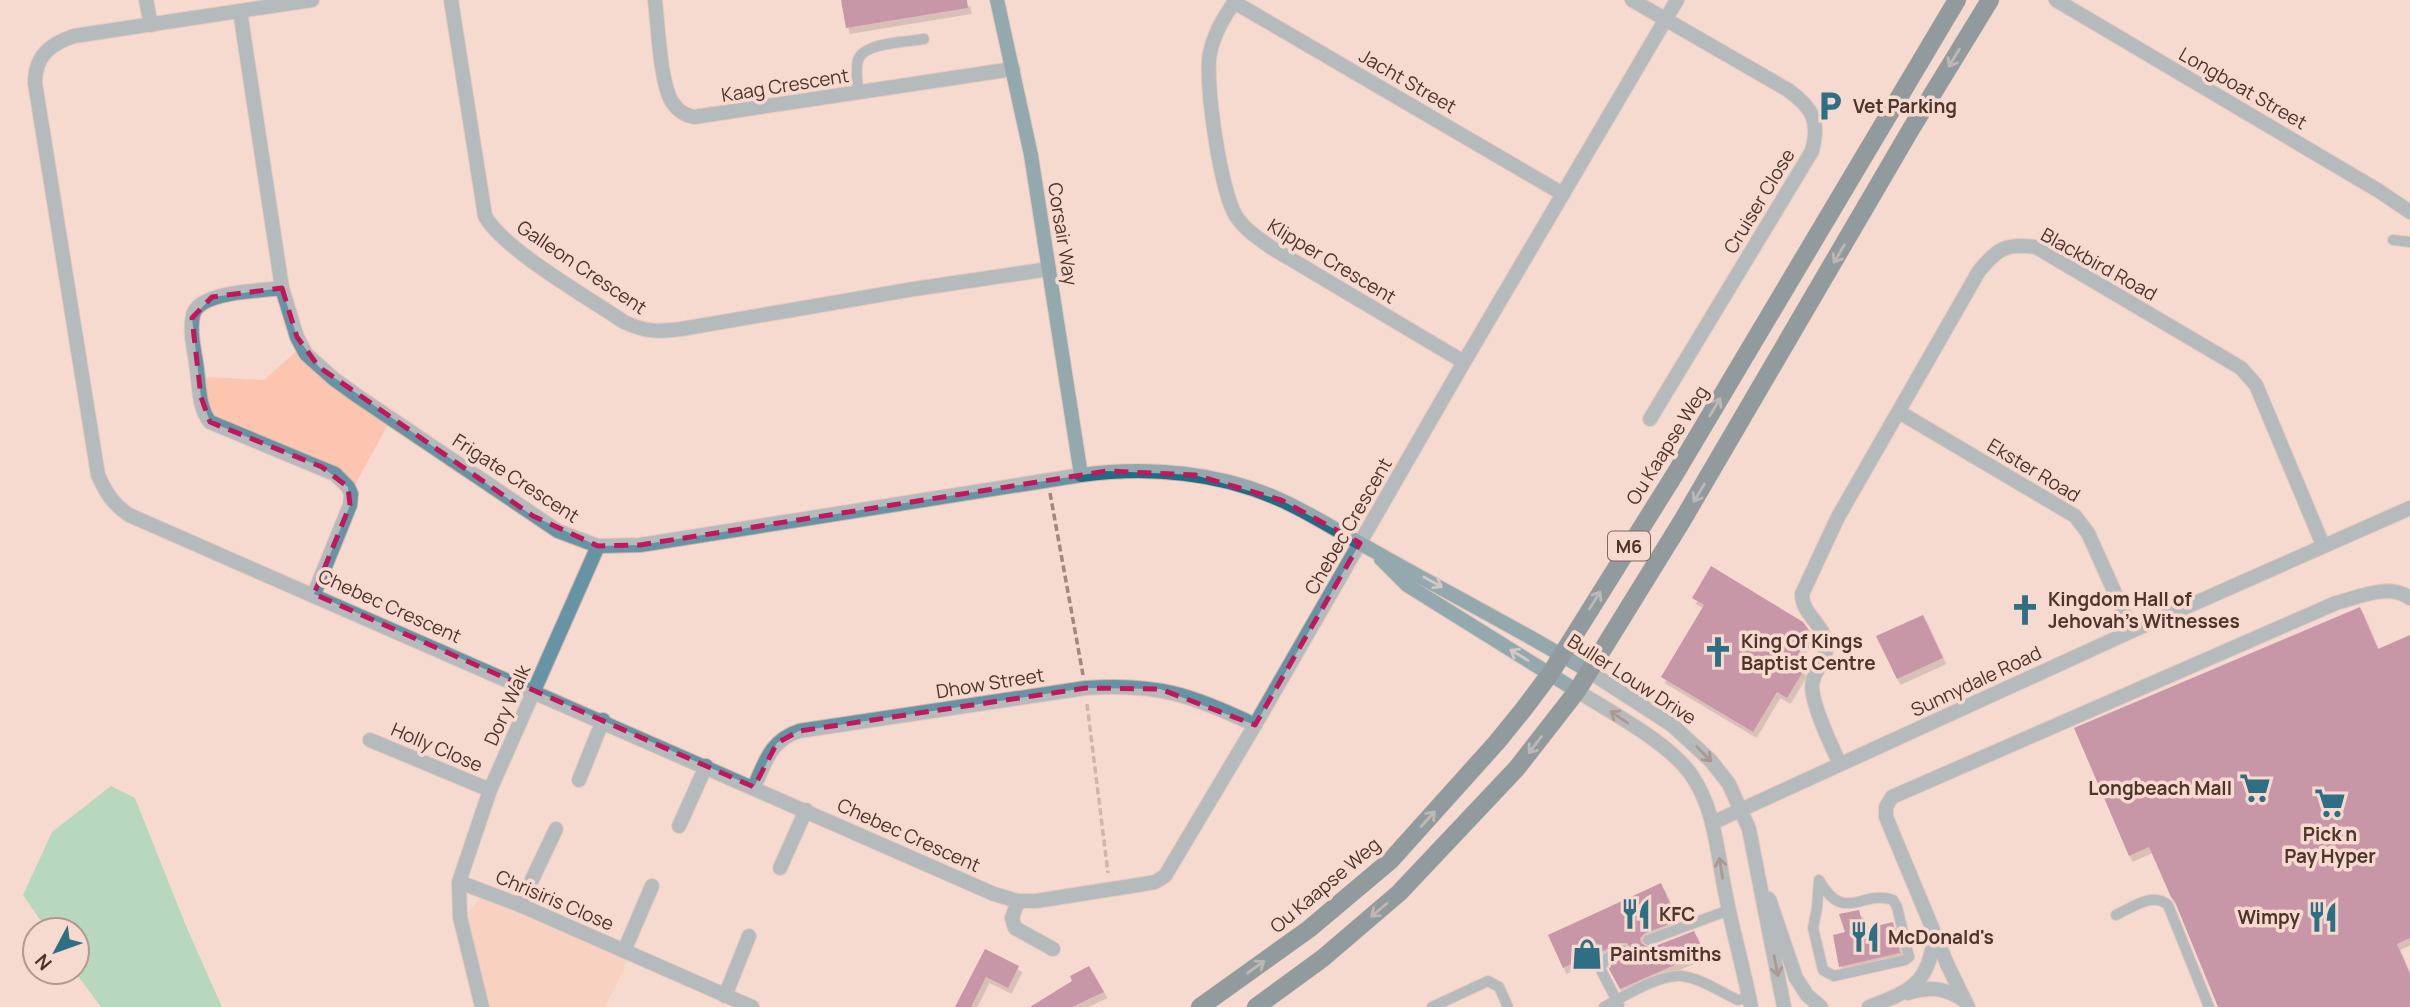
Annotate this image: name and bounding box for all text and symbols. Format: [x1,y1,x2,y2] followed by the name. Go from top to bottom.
[2174,41,2312,135] street label: Longboat Street
[1355,43,1461,119] street label: Jacht Street
[1947,48,1961,68] one-way arrow
[719,62,851,108] street label: Kaag Crescent
[1813,89,1847,123] parking icon: Vet Parking
[1853,93,1957,119] place label: Vet Parking
[1717,144,1801,258] street label: Cruiser Close
[1042,181,1084,287] street label: Corsair Way
[1263,212,1401,310] street label: Klipper Crescent
[512,214,652,320] street label: Galleon Crescent
[2036,221,2162,307] street label: Blackbird Road
[1831,244,1845,264] one-way arrow
[1620,380,1714,510] street label: Ou Kaapse Weg
[1709,397,1723,417] one-way arrow
[448,427,584,529] street label: Frigate Crescent
[1983,432,2085,508] street label: Ekster Road
[1298,453,1398,599] street label: Chebec Crescent
[1691,482,1705,502] one-way arrow
[1608,532,1650,560] road number: M6
[314,563,466,649] street label: Chebec Crescent
[1422,575,1442,589] one-way arrow
[2048,586,2240,634] place label: Kingdom Hall of Jehovah's Witnesses
[1589,591,1603,611] one-way arrow
[2008,593,2042,627] church icon: Kingdom Hall of Jehovah's Witnesses
[1563,628,1701,730] street label: Buller Louw Drive
[1741,628,1876,676] place label: King Of Kings Baptist Centre
[1701,635,1735,669] church icon: King Of Kings Baptist Centre
[1907,639,2045,723] street label: Sunnydale Road
[1510,648,1530,662] one-way arrow
[478,660,537,750] street label: Dory Walk
[934,662,1046,704] street label: Dhow Street
[1609,710,1629,724] one-way arrow
[387,716,487,778] street label: Holly Close
[1528,735,1543,753] one-way arrow
[1696,745,1713,762] one-way arrow
[2238,771,2272,805] supermarket icon: Longbeach Mall
[2088,775,2232,801] place label: Longbeach Mall
[2313,786,2347,820] supermarket icon: Pick n Pay Hyper
[833,792,985,878] street label: Chebec Crescent
[1420,810,1436,828] one-way arrow
[2284,821,2376,869] place label: Pick n Pay Hyper
[1264,831,1386,939] street label: Ou Kaapse Weg
[1715,857,1728,880] one-way arrow
[492,863,618,937] street label: Chrisiris Close
[1619,897,1653,931] restaurant icon: KFC
[2306,900,2340,934] restaurant icon: Wimpy
[1659,901,1695,927] place label: KFC
[1371,902,1389,918] one-way arrow
[2237,904,2300,930] place label: Wimpy
[21,916,91,986] north arrow
[1848,920,1882,954] restaurant icon: McDonald's
[1888,924,1994,950] place label: McDonald's
[1570,937,1604,971] shop icon: Paintsmiths
[1610,941,1721,967] place label: Paintsmiths
[29,948,57,976] text: N
[1769,954,1783,977] one-way arrow
[1246,960,1265,975] one-way arrow

